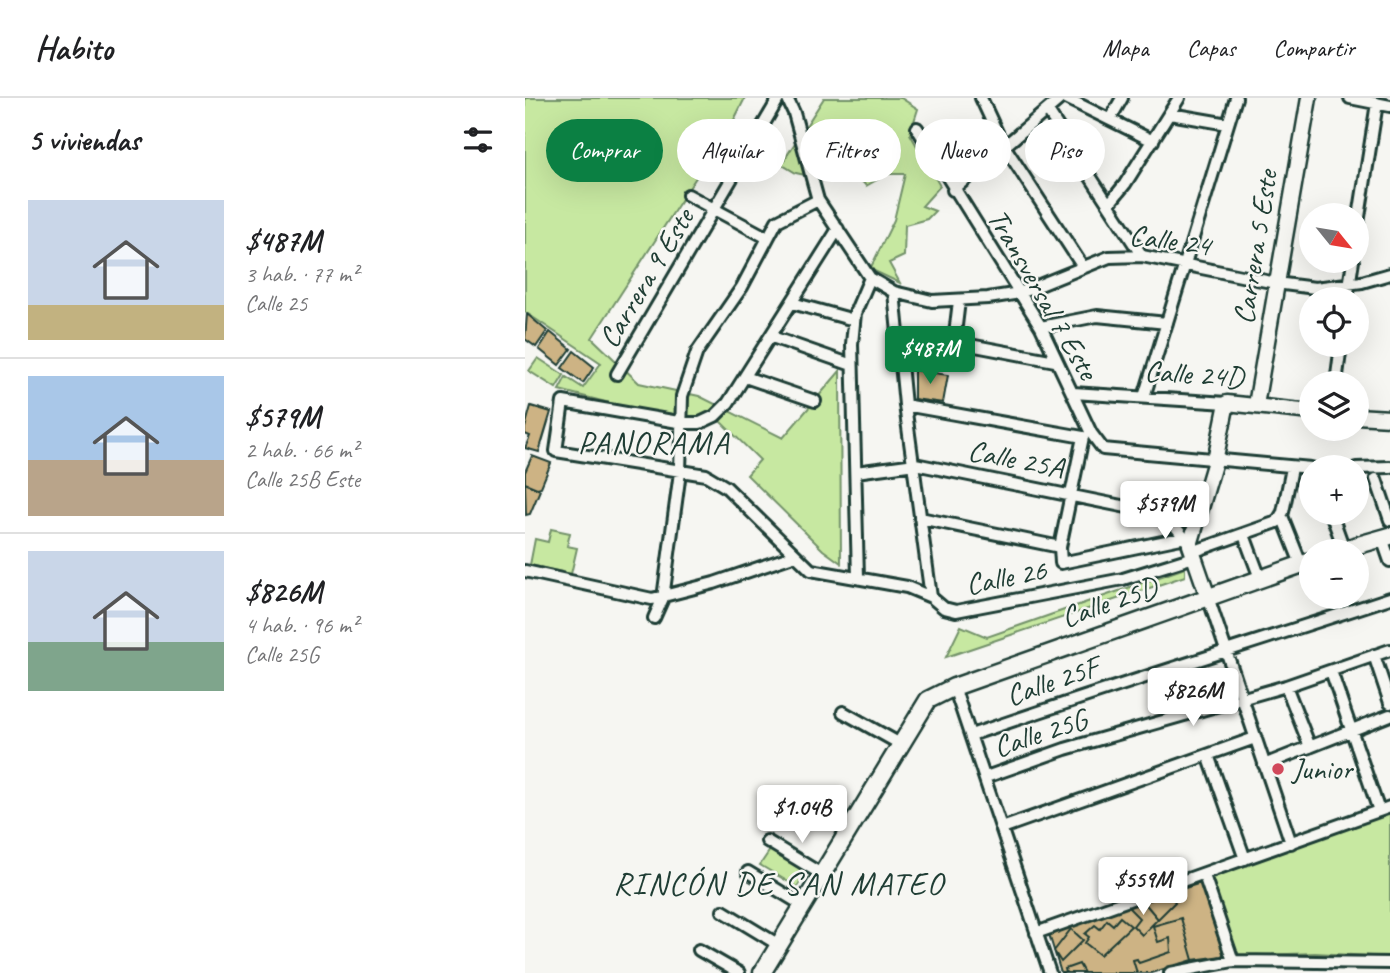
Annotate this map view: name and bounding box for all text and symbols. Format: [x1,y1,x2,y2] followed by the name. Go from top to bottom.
[35,27,113,69] text: Habito
[1102,33,1149,63] text: Mapa
[1187,33,1235,63] text: Capas
[1273,33,1355,63] text: Compartir
[546,119,663,182] chip: Comprar
[677,119,786,182] chip: Alquilar
[800,119,901,182] chip: Filtros
[915,119,1011,182] chip: Nuevo
[1025,119,1105,182] chip: Piso
[28,121,140,159] text: 5 viviendas
[459,121,497,159] icon: filters
[1224,165,1286,327] street label: Carrera 5 Este
[590,200,703,354] street label: Carrera 9 Este
[979,202,1108,388] street label: Transversal 7 Este
[1299,203,1369,273] north arrow
[1299,203,1369,609] map controls
[1127,216,1215,265] street label: Calle 24
[245,222,321,260] text: $487M
[84,228,168,312] icon: home
[245,260,358,289] text: 3 hab. · 77 m²
[1299,287,1369,357] button: locate
[245,289,307,318] text: Calle 25
[881,327,979,386] pin: $487M
[901,334,959,363] text: $487M
[1143,352,1247,397] street label: Calle 24D
[1299,371,1369,441] button: layers
[245,398,320,436] text: $579M
[84,404,168,488] icon: home
[578,422,730,463] district label: PANORAMA
[965,431,1069,487] street label: Calle 25A
[245,436,358,465] text: 2 hab. · 66 m²
[1299,455,1369,525] button: +
[245,465,360,494] text: Calle 25B Este
[1116,482,1214,541] pin: $579M
[1136,489,1194,518] text: $579M
[1299,539,1369,609] button: −
[962,550,1051,603] street label: Calle 26
[1056,567,1164,636] street label: Calle 25D
[245,573,322,611] text: $826M
[84,579,168,663] icon: home
[245,611,358,640] text: 4 hab. · 96 m²
[245,640,319,669] text: Calle 25G
[1001,645,1109,714] street label: Calle 25F
[1144,668,1242,728] pin: $826M
[1164,676,1222,705] text: $826M
[988,699,1095,766] street label: Calle 25G
[1290,750,1354,788] place label: Junior
[1270,761,1286,777] marker: Junior
[745,786,859,845] pin: $1.04B
[773,793,831,822] text: $1.04B
[1094,858,1192,917] pin: $559M
[613,863,946,904] district label: RINCÓN DE SAN MATEO
[1114,865,1172,894] text: $559M

